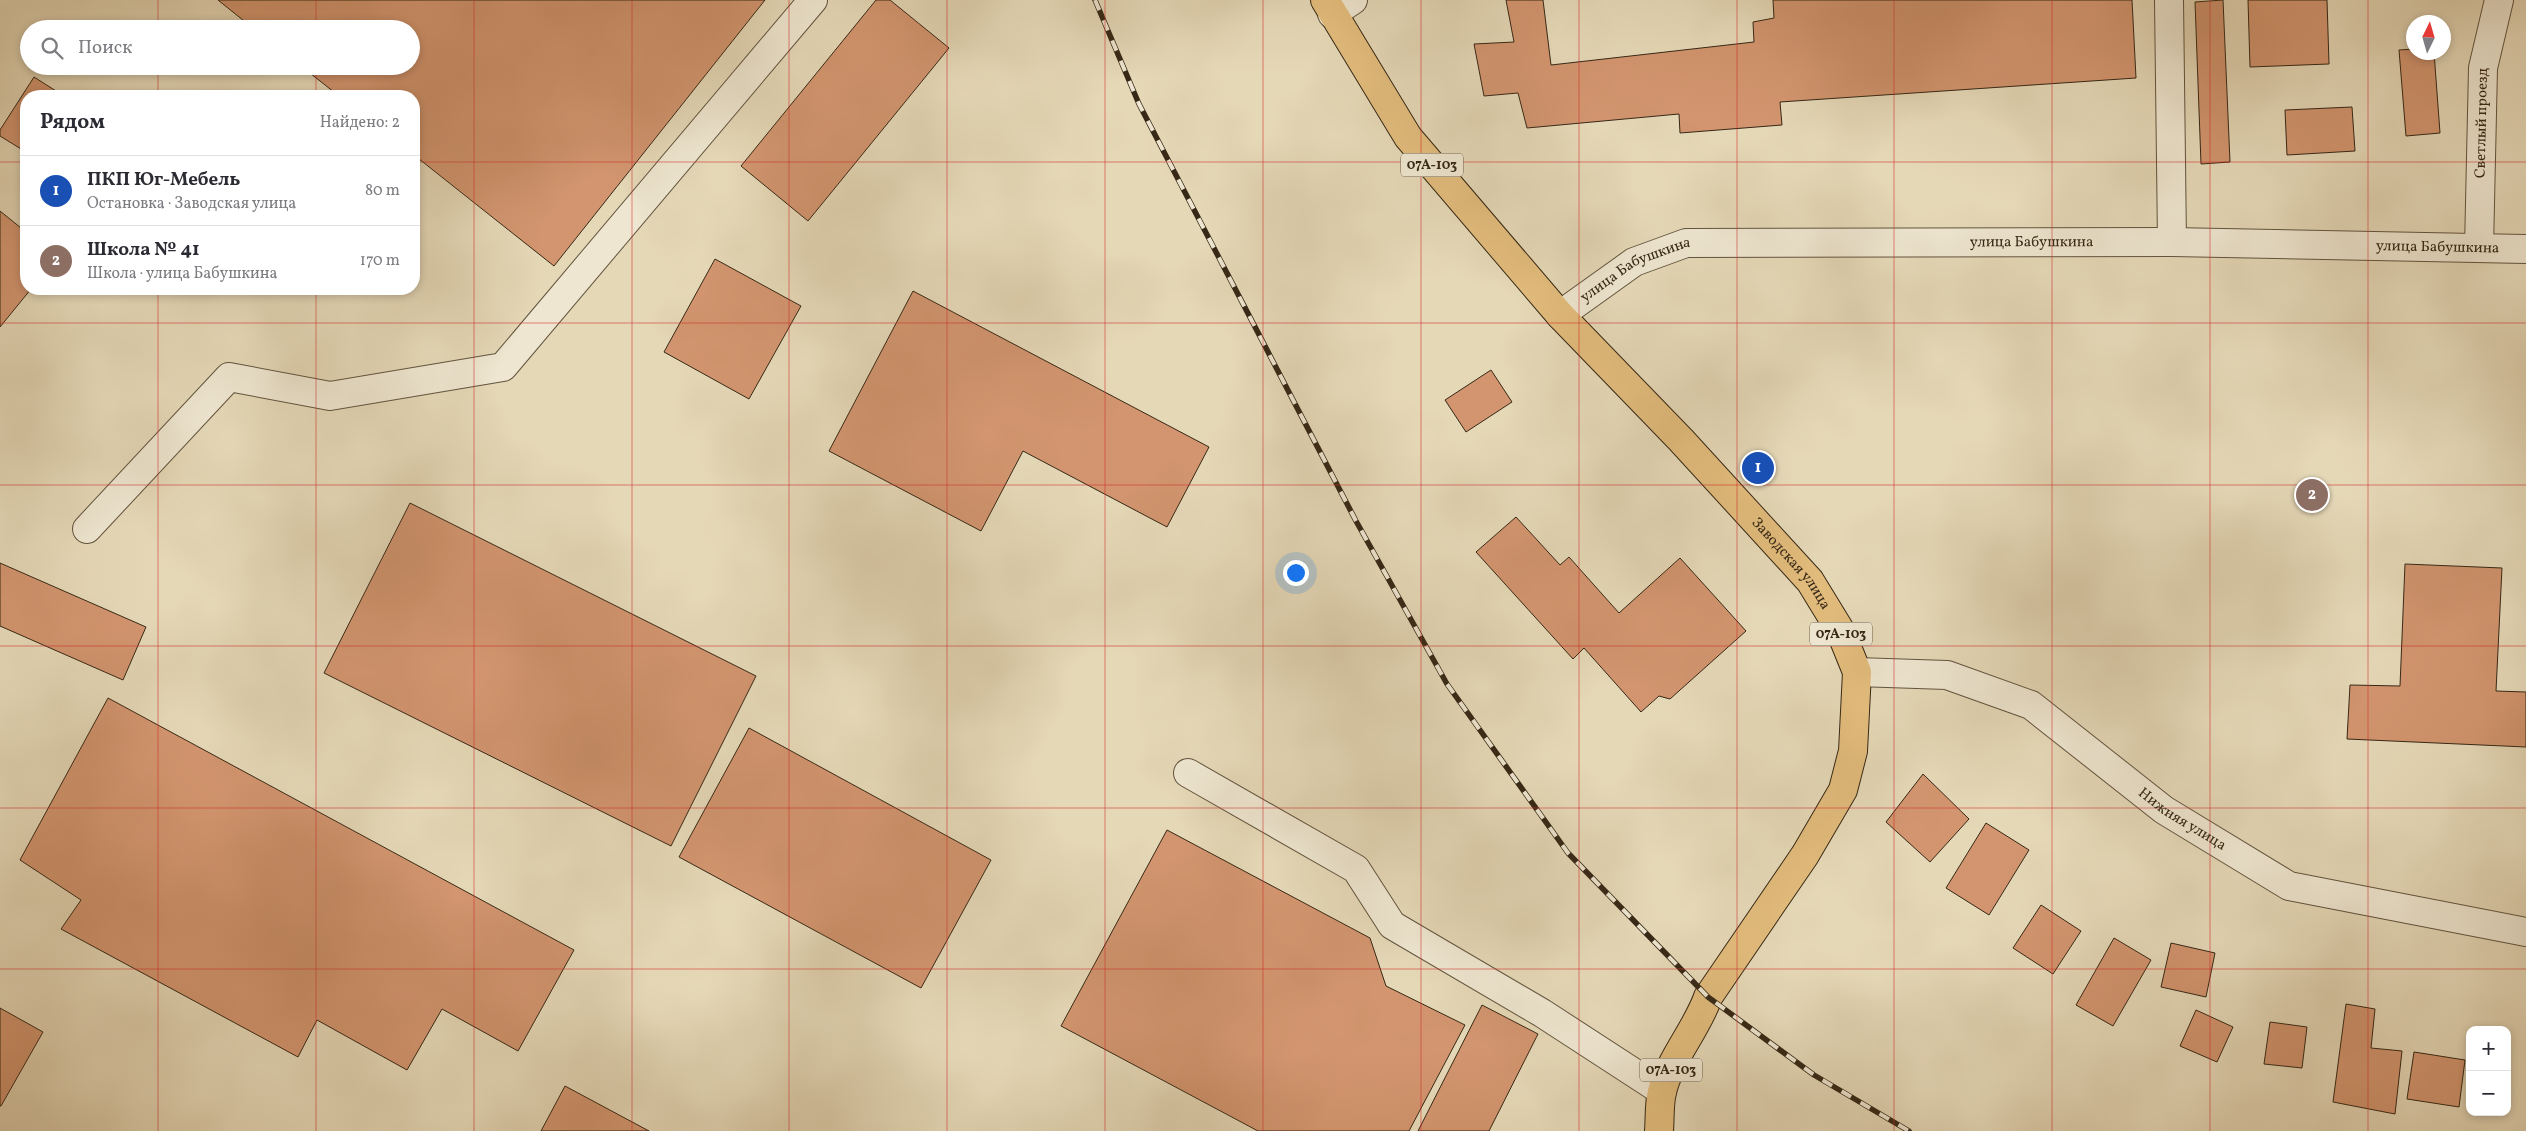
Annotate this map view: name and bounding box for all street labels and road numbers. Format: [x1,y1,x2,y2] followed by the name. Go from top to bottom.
[2470,67,2494,178] street label: Светлый проезд
[1401,154,1463,176] road number: 07А-103
[1576,232,1690,308] street label: улица Бабушкина
[1970,232,2093,253] street label: улица Бабушкина
[2376,236,2500,259] street label: улица Бабушкина
[1746,513,1836,614] street label: Заводская улица
[1810,622,1872,646] road number: 07А-103
[2134,783,2230,856] street label: Нижняя улица
[1640,1058,1702,1082] road number: 07А-103

